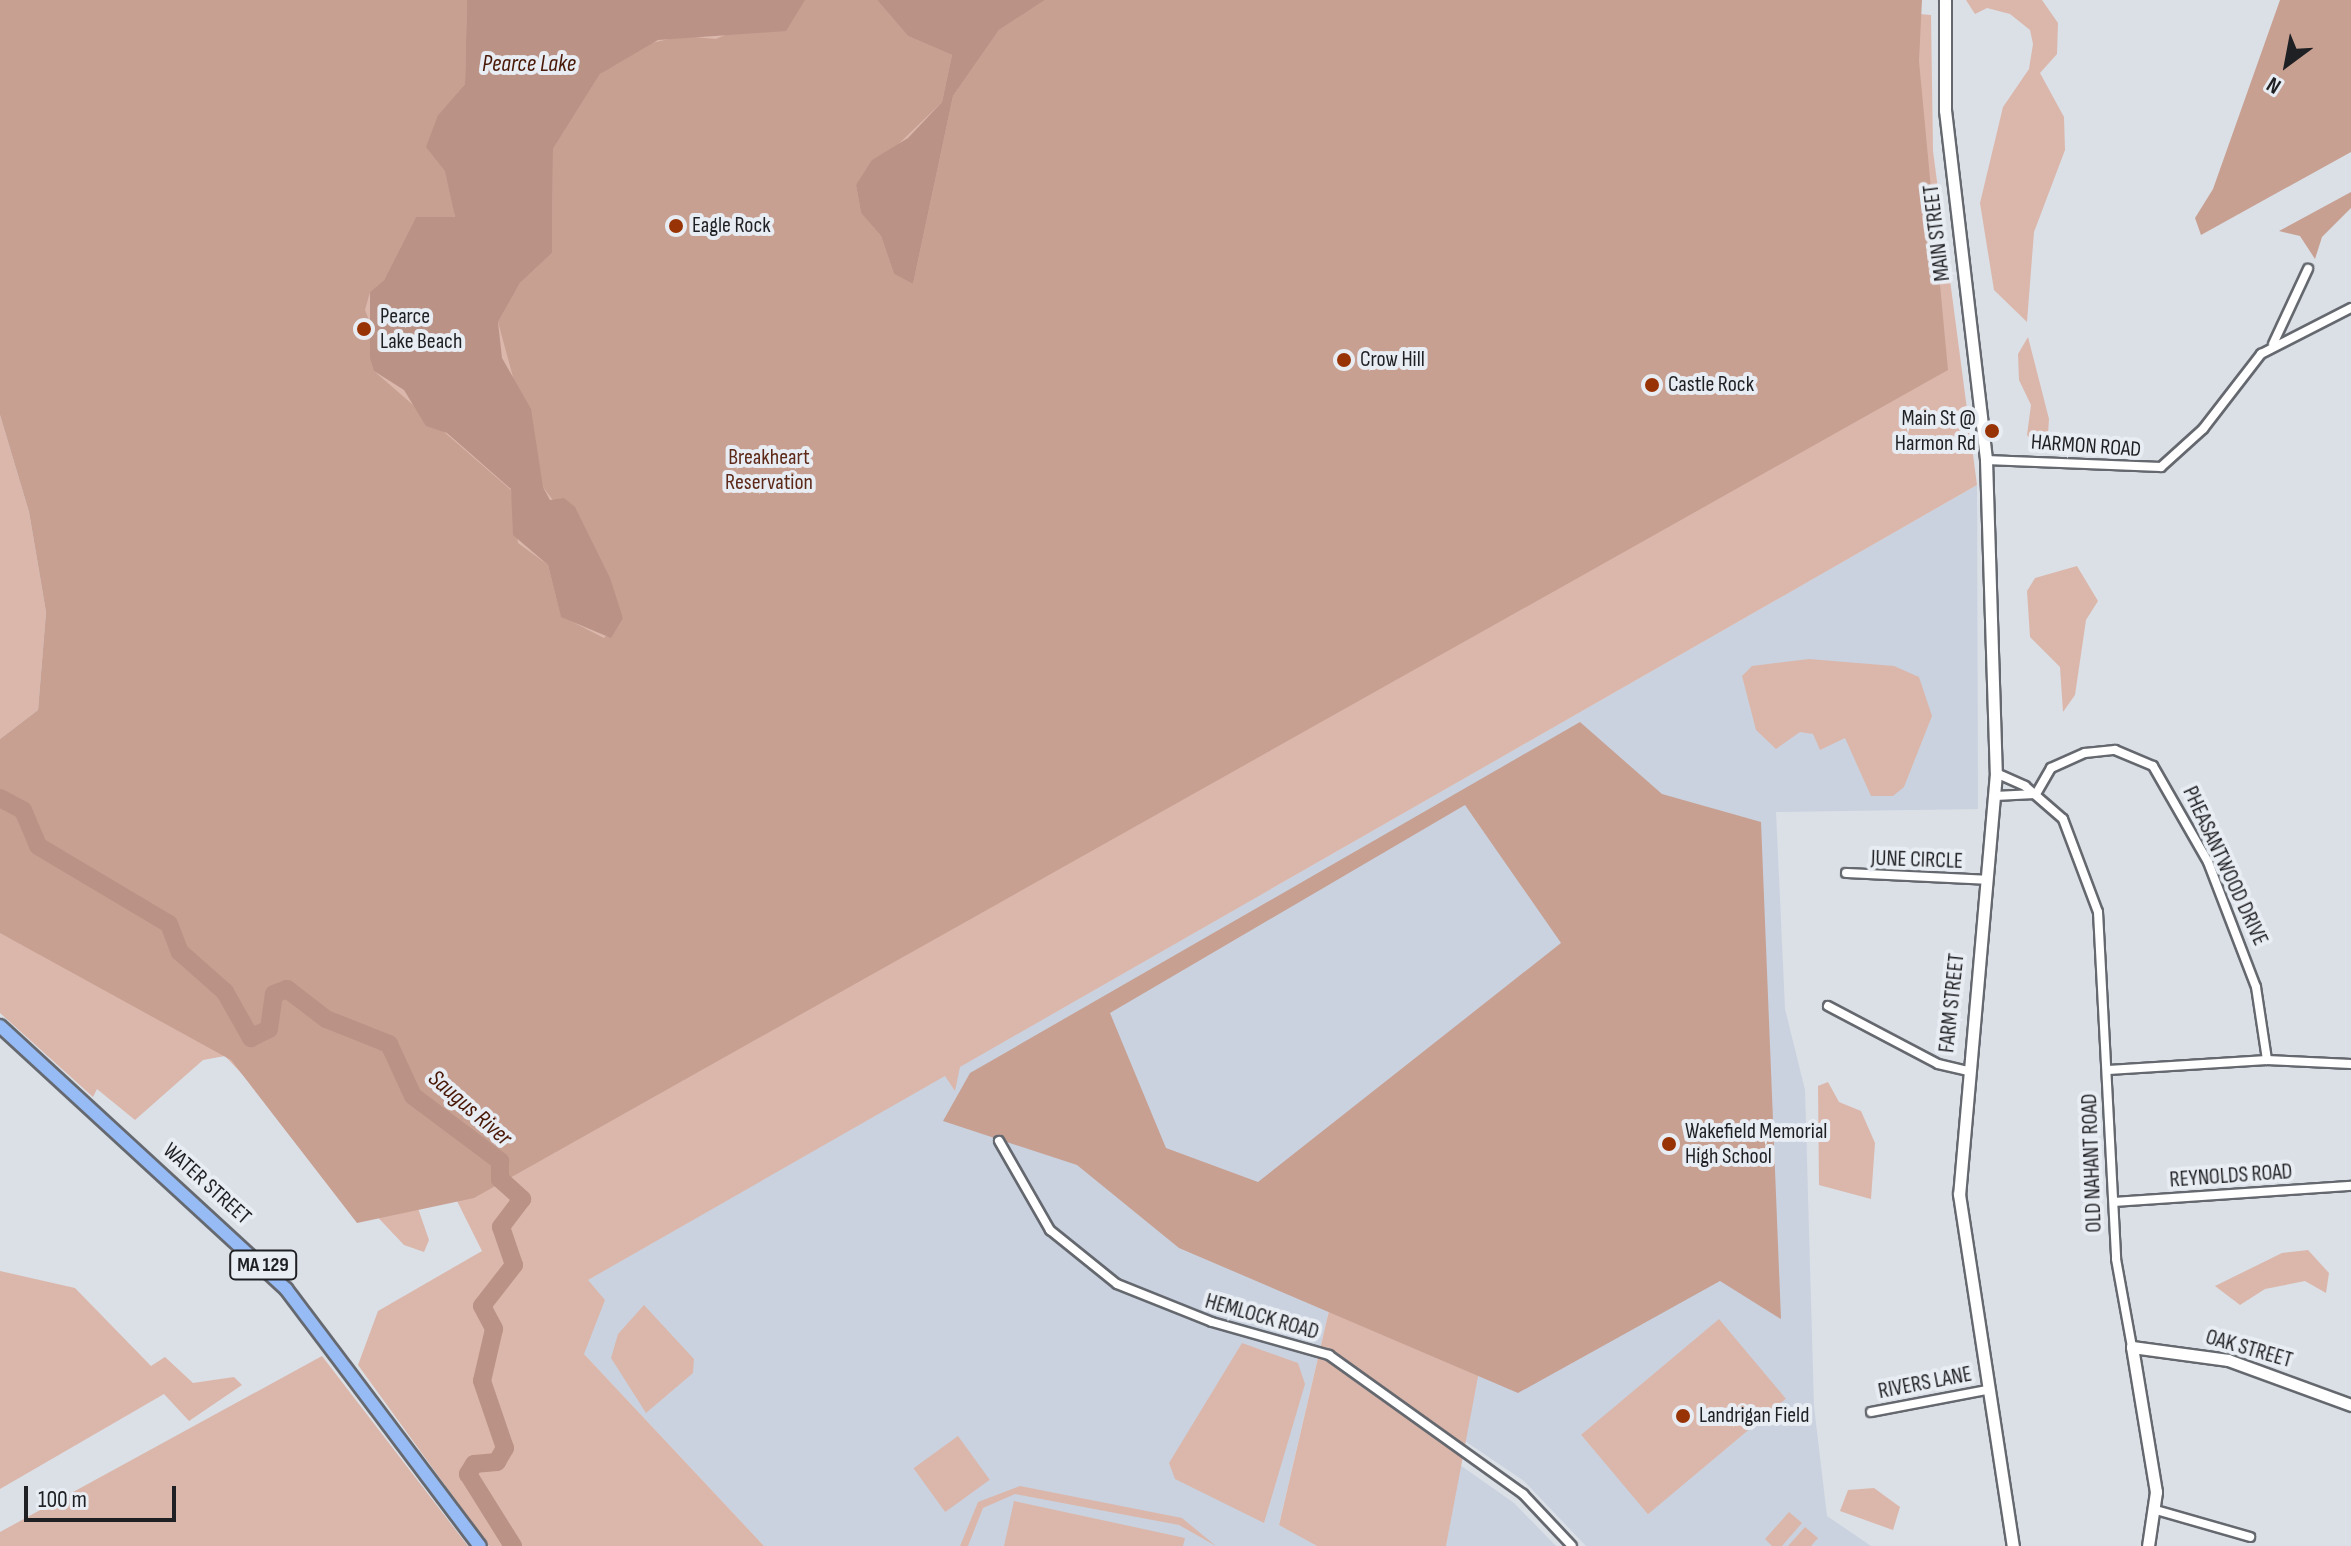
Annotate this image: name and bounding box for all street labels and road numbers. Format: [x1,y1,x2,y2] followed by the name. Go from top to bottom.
[1918,183,1956,283] street label: MAIN STREET
[2030,429,2142,463] street label: HARMON ROAD
[2177,782,2273,950] street label: PHEASANTWOOD DRIVE
[1870,845,1964,875] street label: JUNE CIRCLE
[1934,952,1970,1054] street label: FARM STREET
[2076,1093,2108,1233] street label: OLD NAHANT ROAD
[158,1138,256,1230] street label: WATER STREET
[2169,1159,2293,1193] street label: REYNOLDS ROAD
[229,1249,297,1281] road number: MA 129
[1202,1288,1322,1346] street label: HEMLOCK ROAD
[2203,1324,2295,1374] street label: OAK STREET
[1876,1361,1974,1405] street label: RIVERS LANE

